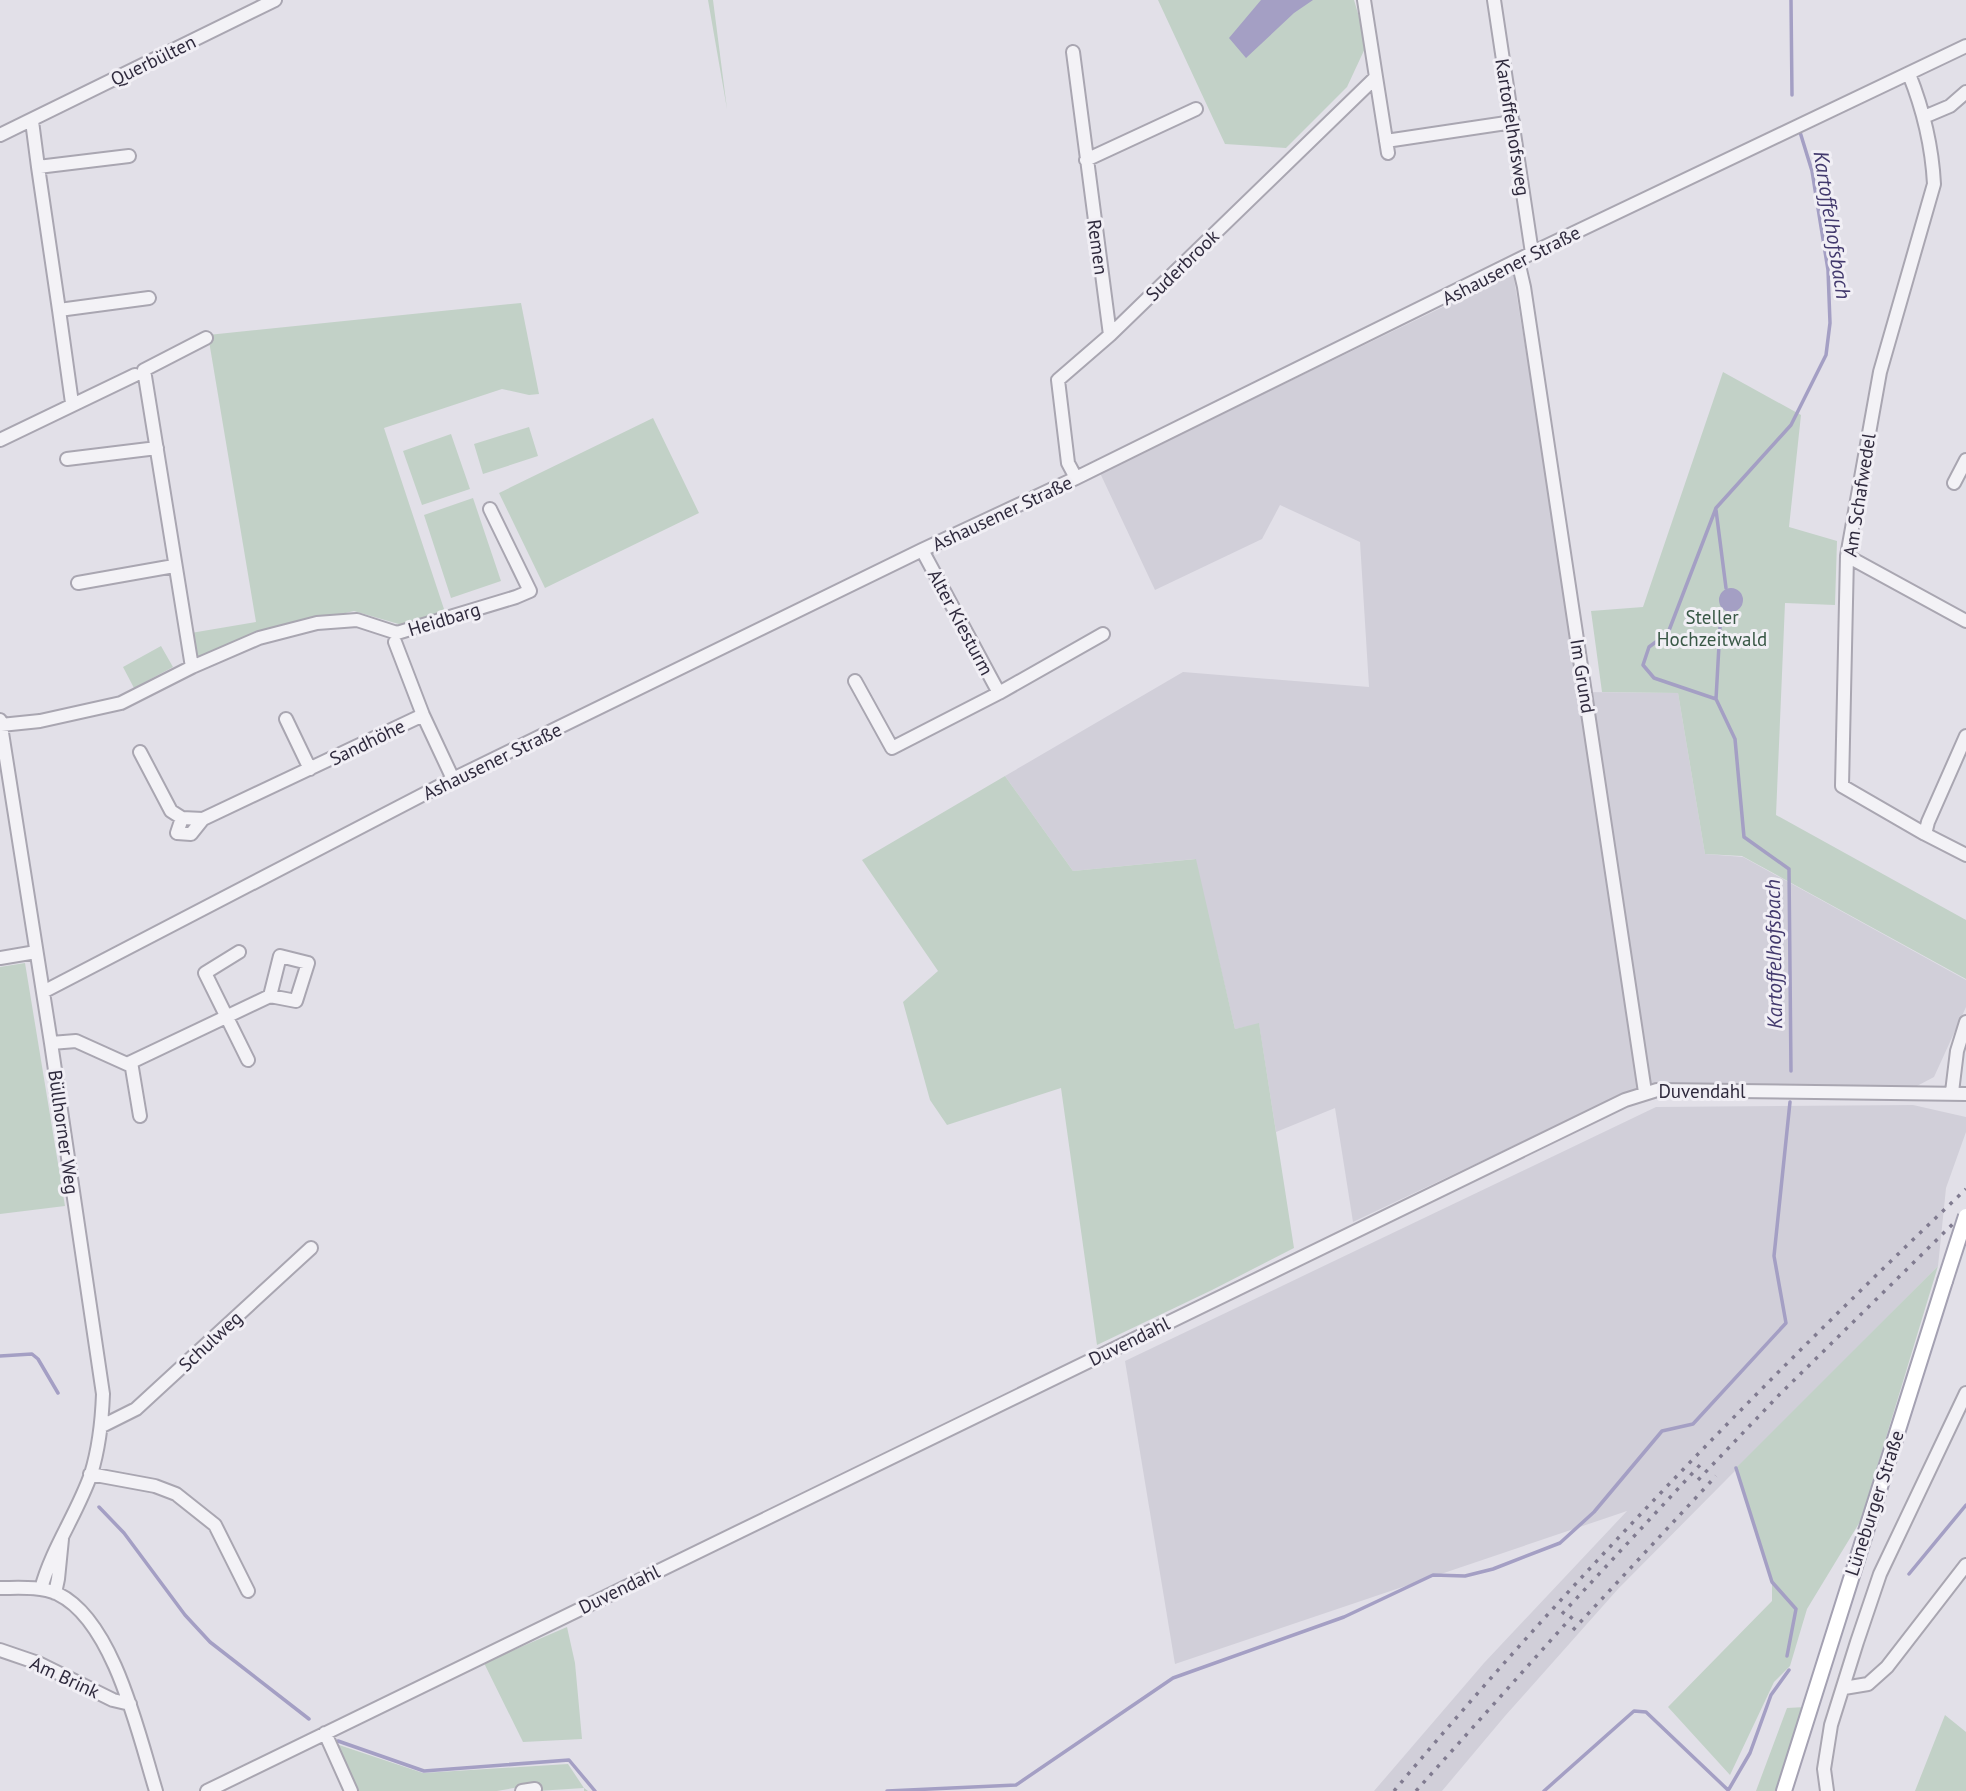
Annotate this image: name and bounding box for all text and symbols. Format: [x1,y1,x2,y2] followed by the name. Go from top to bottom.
[107,29,199,91] street label: Querbülten
[1490,57,1536,197] street label: Kartoffelhofsweg
[1807,149,1858,301] water label: Kartoffelhofsbach
[1082,218,1114,276] street label: Remen
[1438,220,1584,310] street label: Ashausener Straße
[1140,224,1224,306] street label: Suderbrook
[1837,431,1881,559] street label: Am Schafwedel
[928,470,1076,556] street label: Ashausener Straße
[923,565,999,679] street label: Alter Kiesturm
[405,597,483,641] street label: Heidbarg
[1657,605,1767,651] park label: Steller Hochzeitwald
[1565,637,1601,715] street label: Im Grund
[325,714,409,770] street label: Sandhöhe
[419,717,565,805] street label: Ashausener Straße
[1759,879,1788,1029] water label: Kartoffelhofsbach
[43,1068,85,1196] street label: Büllhorner Weg
[1658,1079,1746,1103] street label: Duvendahl
[173,1306,247,1376] street label: Schulweg
[1085,1311,1174,1371] street label: Duvendahl
[1839,1427,1909,1579] street label: Lüneburger Straße
[575,1559,664,1619] street label: Duvendahl
[27,1651,103,1703] street label: Am Brink

